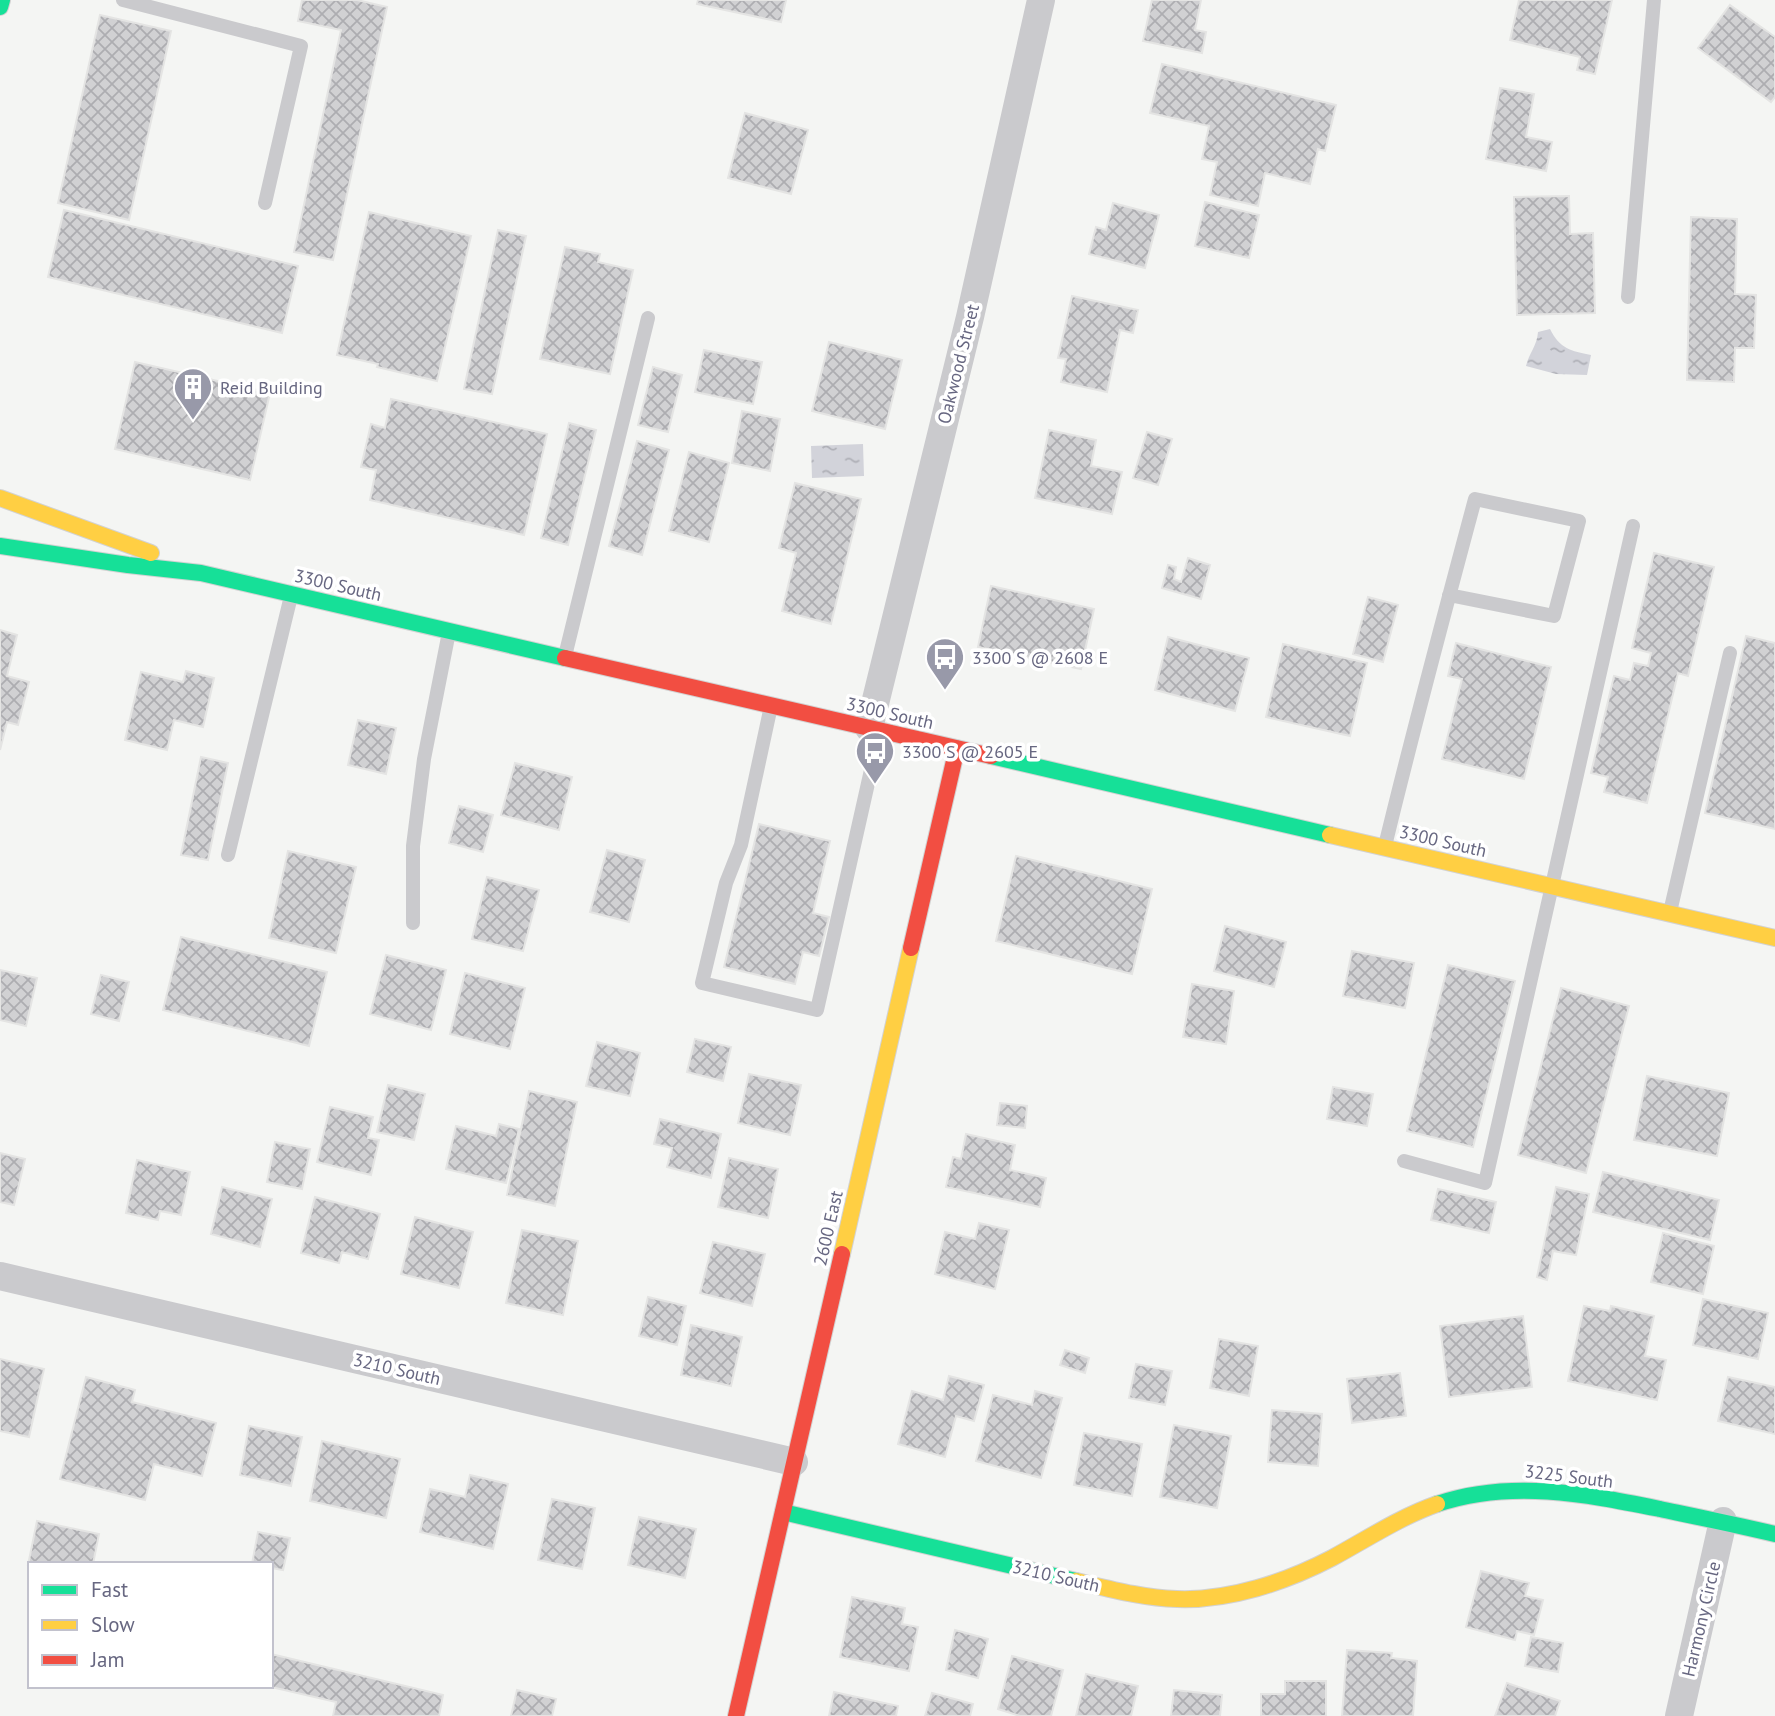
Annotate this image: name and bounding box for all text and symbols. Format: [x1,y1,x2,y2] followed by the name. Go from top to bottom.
[932,302,984,426] street label: Oakwood Street
[172,366,214,421] building icon: Reid Building
[220,376,323,399] place label: Reid Building
[292,564,384,606] street label: 3300 South
[924,636,966,691] bus stop icon: 3300 S @ 2608 E
[972,646,1108,669] place label: 3300 S @ 2608 E
[844,692,936,734] street label: 3300 South
[854,730,896,785] bus stop icon: 3300 S @ 2605 E
[902,740,1038,763] place label: 3300 S @ 2605 E
[1397,820,1489,862] street label: 3300 South
[808,1188,848,1268] street label: 2600 East
[351,1348,443,1390] street label: 3210 South
[1523,1459,1615,1493] street label: 3225 South
[1010,1555,1102,1597] street label: 3210 South
[1677,1559,1725,1679] street label: Harmony Circle
[28,1562,273,1688] legend
[91,1576,128,1603] text: Fast
[91,1611,135,1638] text: Slow
[90,1646,125,1673] text: Jam

